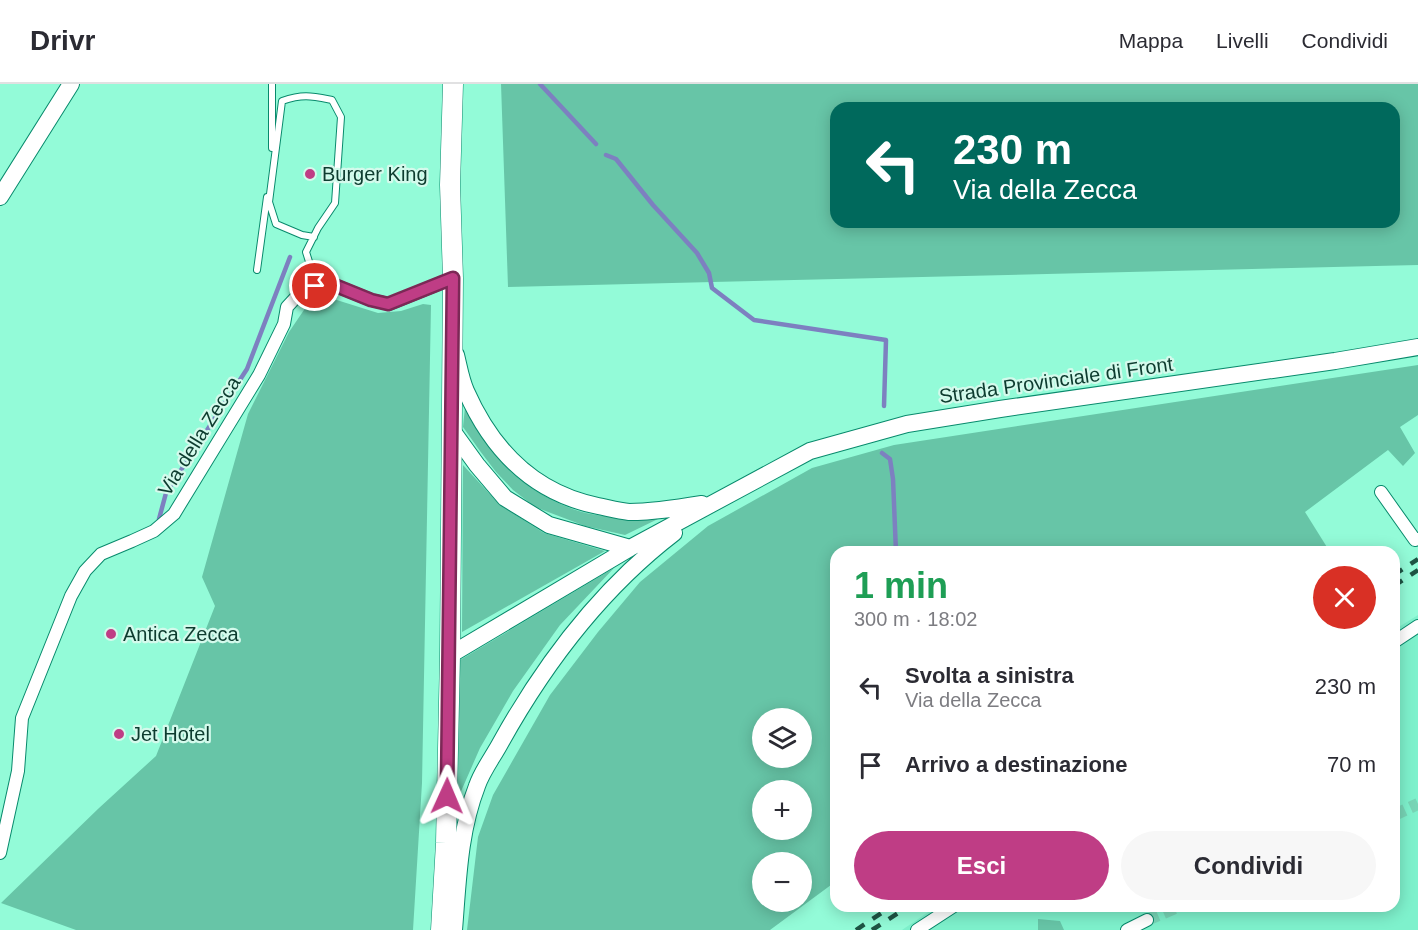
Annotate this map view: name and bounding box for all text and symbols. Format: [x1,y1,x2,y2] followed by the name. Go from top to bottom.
[30,25,95,56] text: Drivr
[1119,29,1183,52] text: Mappa
[1216,29,1269,52] text: Livelli
[1302,29,1388,52] text: Condividi
[854,126,932,204] icon: left
[953,126,1072,173] text: 230 m
[322,163,428,185] place label: Burger King
[303,167,317,181] marker: Burger King
[953,175,1137,205] text: Via della Zecca
[289,260,340,311] pin
[298,269,331,302] icon: arrive
[938,353,1175,407] street label: Strada Provinciale di Front
[154,372,245,500] street label: Via della Zecca
[854,565,948,606] text: 1 min
[1313,566,1376,629] button: close
[854,608,977,630] text: 300 m · 18:02
[123,623,239,645] place label: Antica Zecca
[104,627,118,641] marker: Antica Zecca
[905,663,1074,688] text: Svolta a sinistra
[854,671,887,704] icon: left
[1315,674,1376,699] text: 230 m
[905,689,1041,711] text: Via della Zecca
[752,708,812,912] map controls
[752,708,812,768] button: layers
[131,723,210,745] place label: Jet Hotel
[112,727,126,741] marker: Jet Hotel
[854,749,887,782] icon: arrive
[905,752,1128,777] text: Arrivo a destinazione
[1327,752,1376,777] text: 70 m
[415,764,479,828] position arrow
[752,780,812,840] button: +
[854,831,1109,900] button: Esci
[1121,831,1376,900] button: Condividi
[752,852,812,912] button: −

